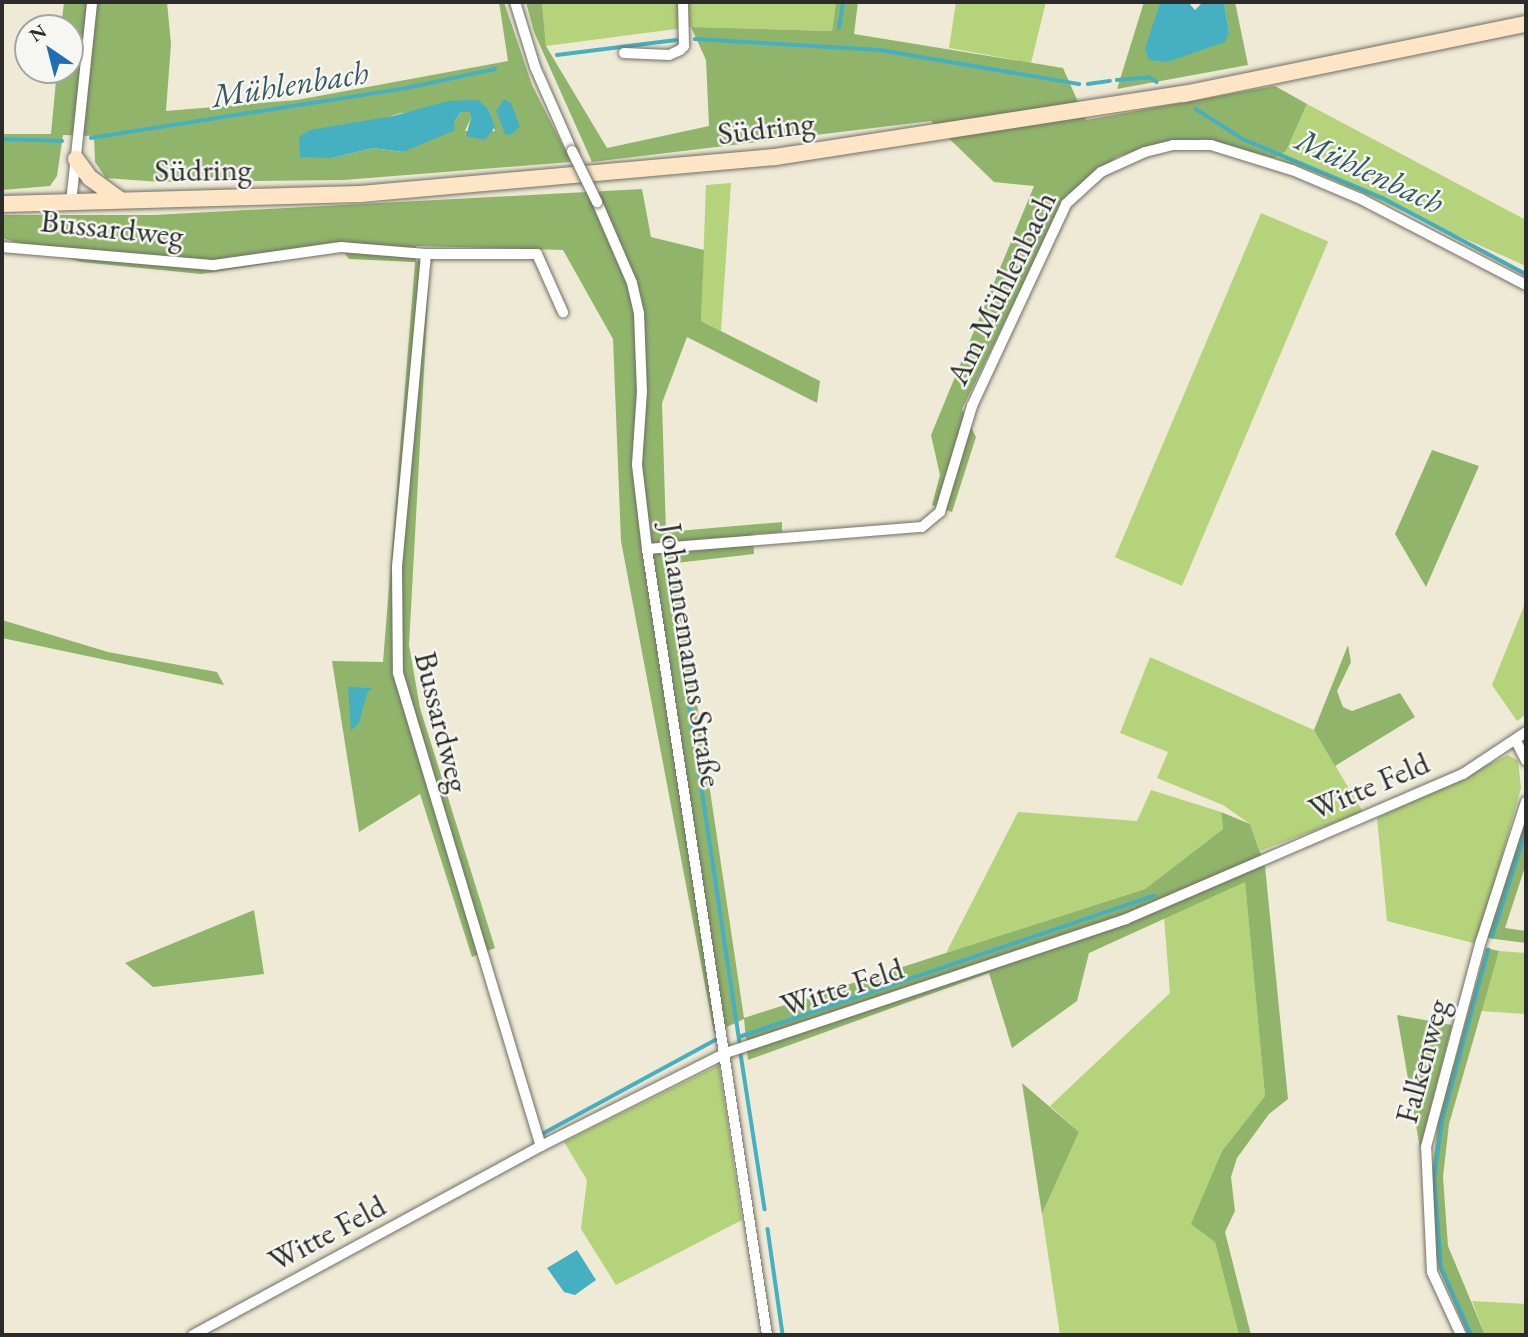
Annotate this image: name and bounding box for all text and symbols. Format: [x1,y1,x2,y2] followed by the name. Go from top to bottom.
[14,14,84,84] north arrow
[24,18,51,48] text: N
[209,52,371,116] water label: Mühlenbach
[715,103,817,153] street label: Südring
[1290,120,1450,222] water label: Mühlenbach
[154,150,252,190] street label: Südring
[938,185,1064,391] street label: Am Mühlenbach
[39,201,185,255] street label: Bussardweg
[651,520,731,790] street label: Johannemanns Straße
[406,648,478,796] street label: Bussardweg
[1303,743,1435,829] street label: Witte Feld
[776,949,908,1025] street label: Witte Feld
[1387,995,1457,1127] street label: Falkenweg
[262,1186,392,1280] street label: Witte Feld

